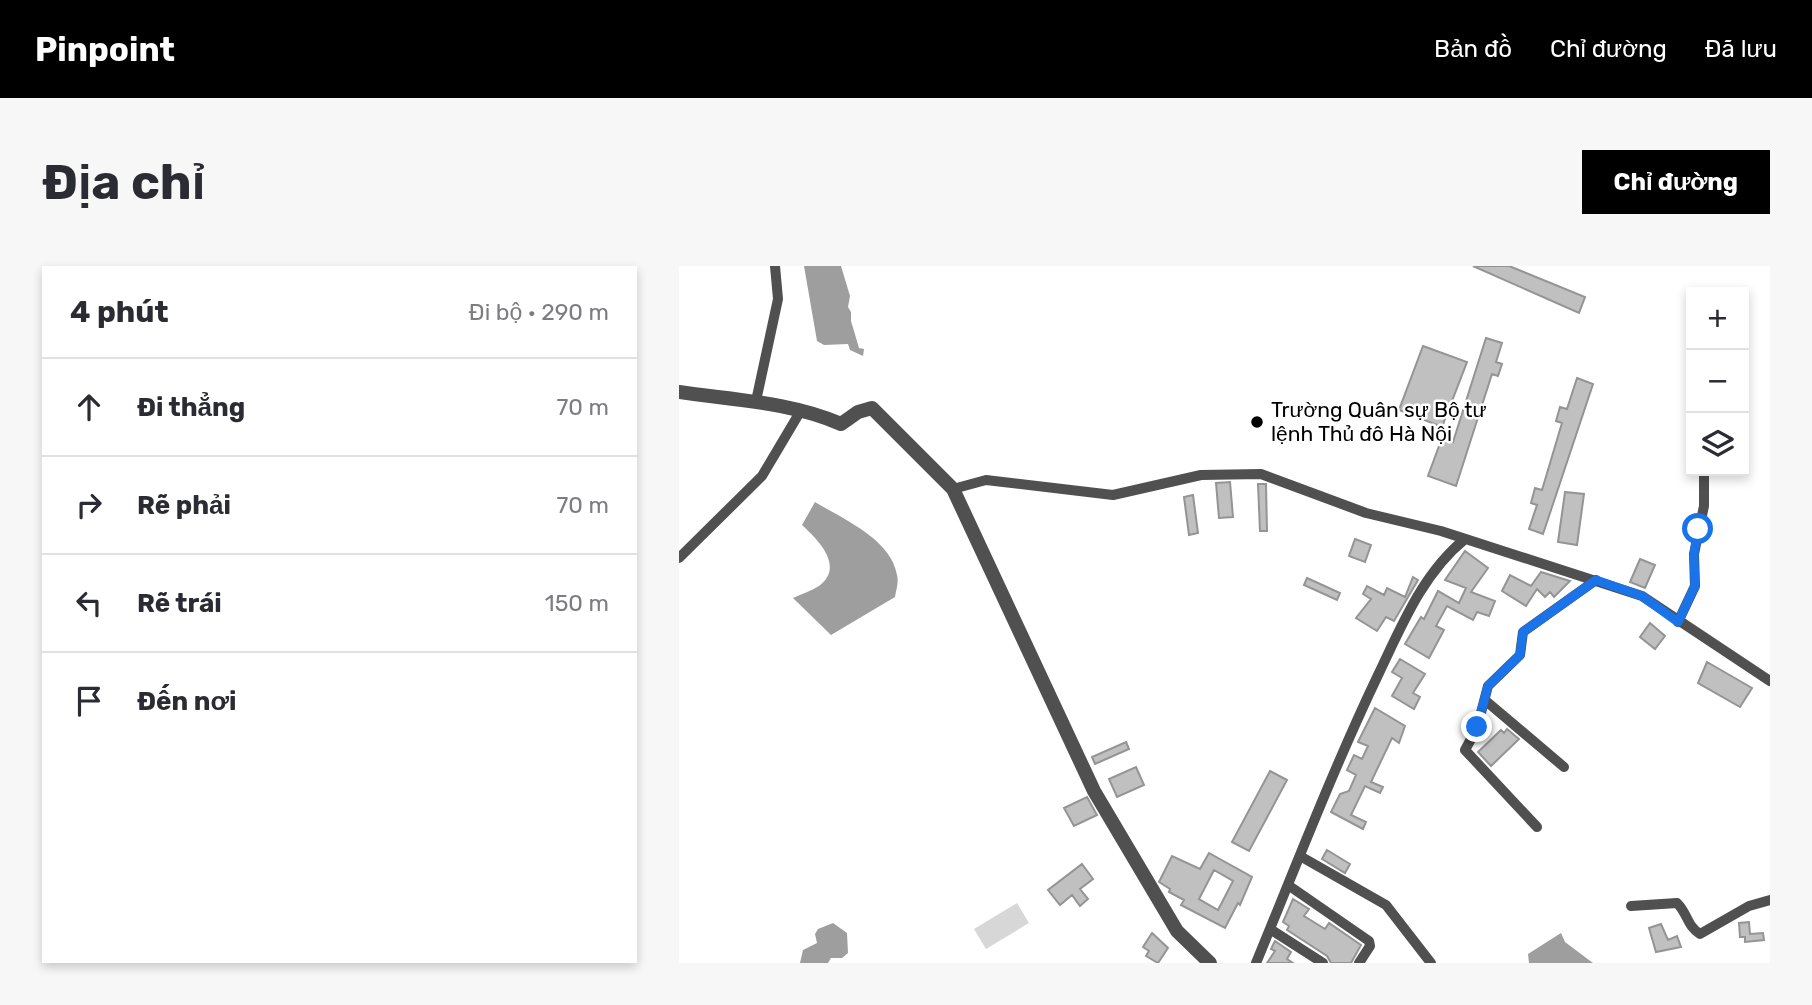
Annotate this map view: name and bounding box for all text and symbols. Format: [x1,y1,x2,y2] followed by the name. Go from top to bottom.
[35,30,175,69] text: Pinpoint
[1434,35,1512,63] text: Bản đồ
[1550,35,1667,63] text: Chỉ đường
[1705,35,1777,63] text: Đã lưu
[1582,150,1770,214] button: Chỉ đường
[42,153,205,211] text: Địa chỉ
[1686,287,1749,476] map controls
[1686,287,1749,350] button: +
[70,294,169,330] text: 4 phút
[469,298,609,326] text: Đi bộ · 290 m
[1686,350,1749,413] button: −
[70,388,108,426] icon: ahead
[137,392,245,423] text: Đi thẳng
[557,393,609,421] text: 70 m
[1271,397,1487,446] place label: Trường Quân sự Bộ tư lệnh Thủ đô Hà Nội
[1686,413,1749,476] button: layers
[1249,414,1265,430] marker: Trường Quân sự Bộ tư lệnh Thủ đô Hà Nội
[70,486,108,524] icon: right
[137,490,231,521] text: Rẽ phải
[557,491,609,519] text: 70 m
[1682,513,1713,544] route start
[70,584,108,622] icon: left
[137,588,222,619] text: Rẽ trái
[545,589,609,617] text: 150 m
[70,682,108,720] icon: arrive
[137,686,236,717] text: Đến nơi
[1461,711,1492,742] route end

